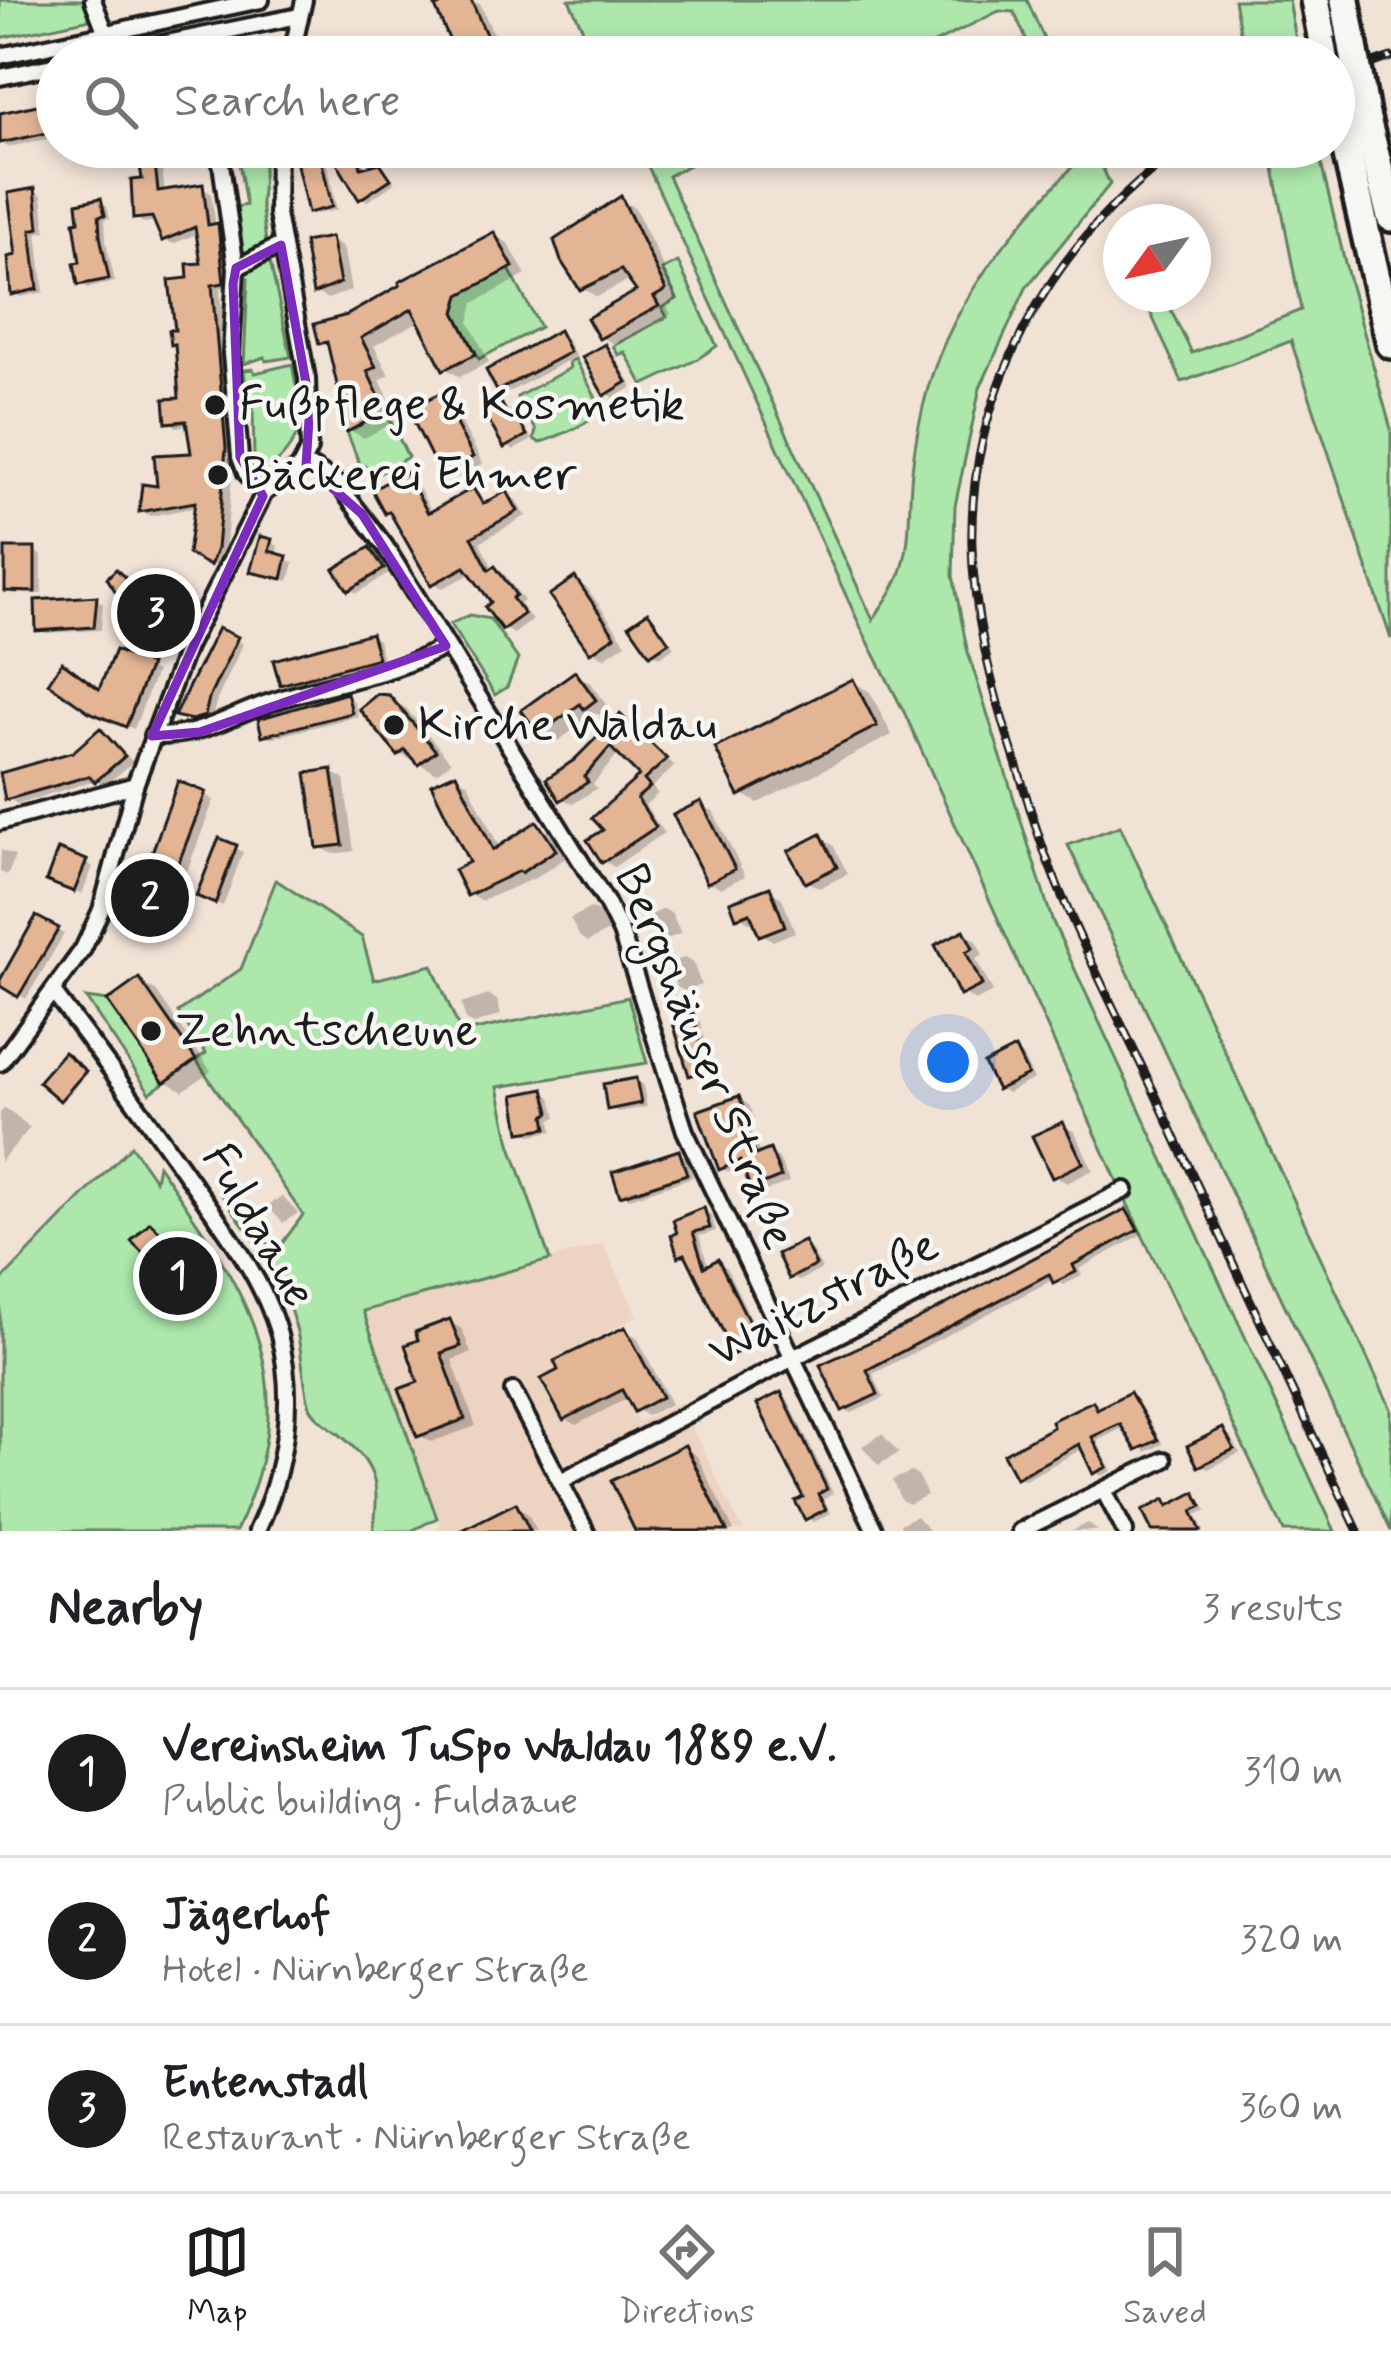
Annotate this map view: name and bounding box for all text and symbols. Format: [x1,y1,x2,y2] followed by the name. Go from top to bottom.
[36,36,1355,168] search box
[78,69,144,135] icon: search
[174,73,401,132] text: Search here
[1103,204,1211,312] north arrow
[239,374,685,437] place label: Fußpflege & Kosmetik
[202,392,228,418] marker: Fußpflege & Kosmetik
[242,444,577,507] place label: Bäckerei Ehmer
[205,462,231,488] marker: Bäckerei Ehmer
[117,568,195,658] pin: 3
[418,694,717,757] place label: Kirche Waldau
[381,712,407,738] marker: Kirche Waldau
[111,853,189,943] pin: 2
[595,855,810,1260] street label: Bergshäuser Straße
[175,1000,478,1063] place label: Zehntscheune
[138,1018,164,1044] marker: Zehntscheune
[918,1032,978,1092] your location
[186,1133,330,1319] street label: Fuldaaue
[698,1214,950,1384] street label: Waitzstraße
[139,1231,217,1321] pin: 1
[48,1576,203,1642] text: Nearby
[1202,1584,1343,1635] text: 3 results
[162,1718,837,1777] text: Vereinsheim TuSpo Waldau 1889 e.V.
[78,1747,96,1798] text: 1
[1244,1747,1343,1798] text: 310 m
[162,1777,578,1828] text: Public building · Fuldaaue
[162,1886,330,1945] text: Jägerhof
[77,1915,97,1966] text: 2
[1240,1915,1343,1966] text: 320 m
[162,1945,589,1996] text: Hotel · Nürnberger Straße
[162,2054,368,2113] text: Entenstadl
[78,2083,96,2134] text: 3
[1239,2083,1343,2134] text: 360 m
[162,2113,691,2164] text: Restaurant · Nürnberger Straße
[184,2219,250,2335] tab: Map
[619,2219,755,2335] tab: Directions
[1123,2219,1207,2335] tab: Saved

